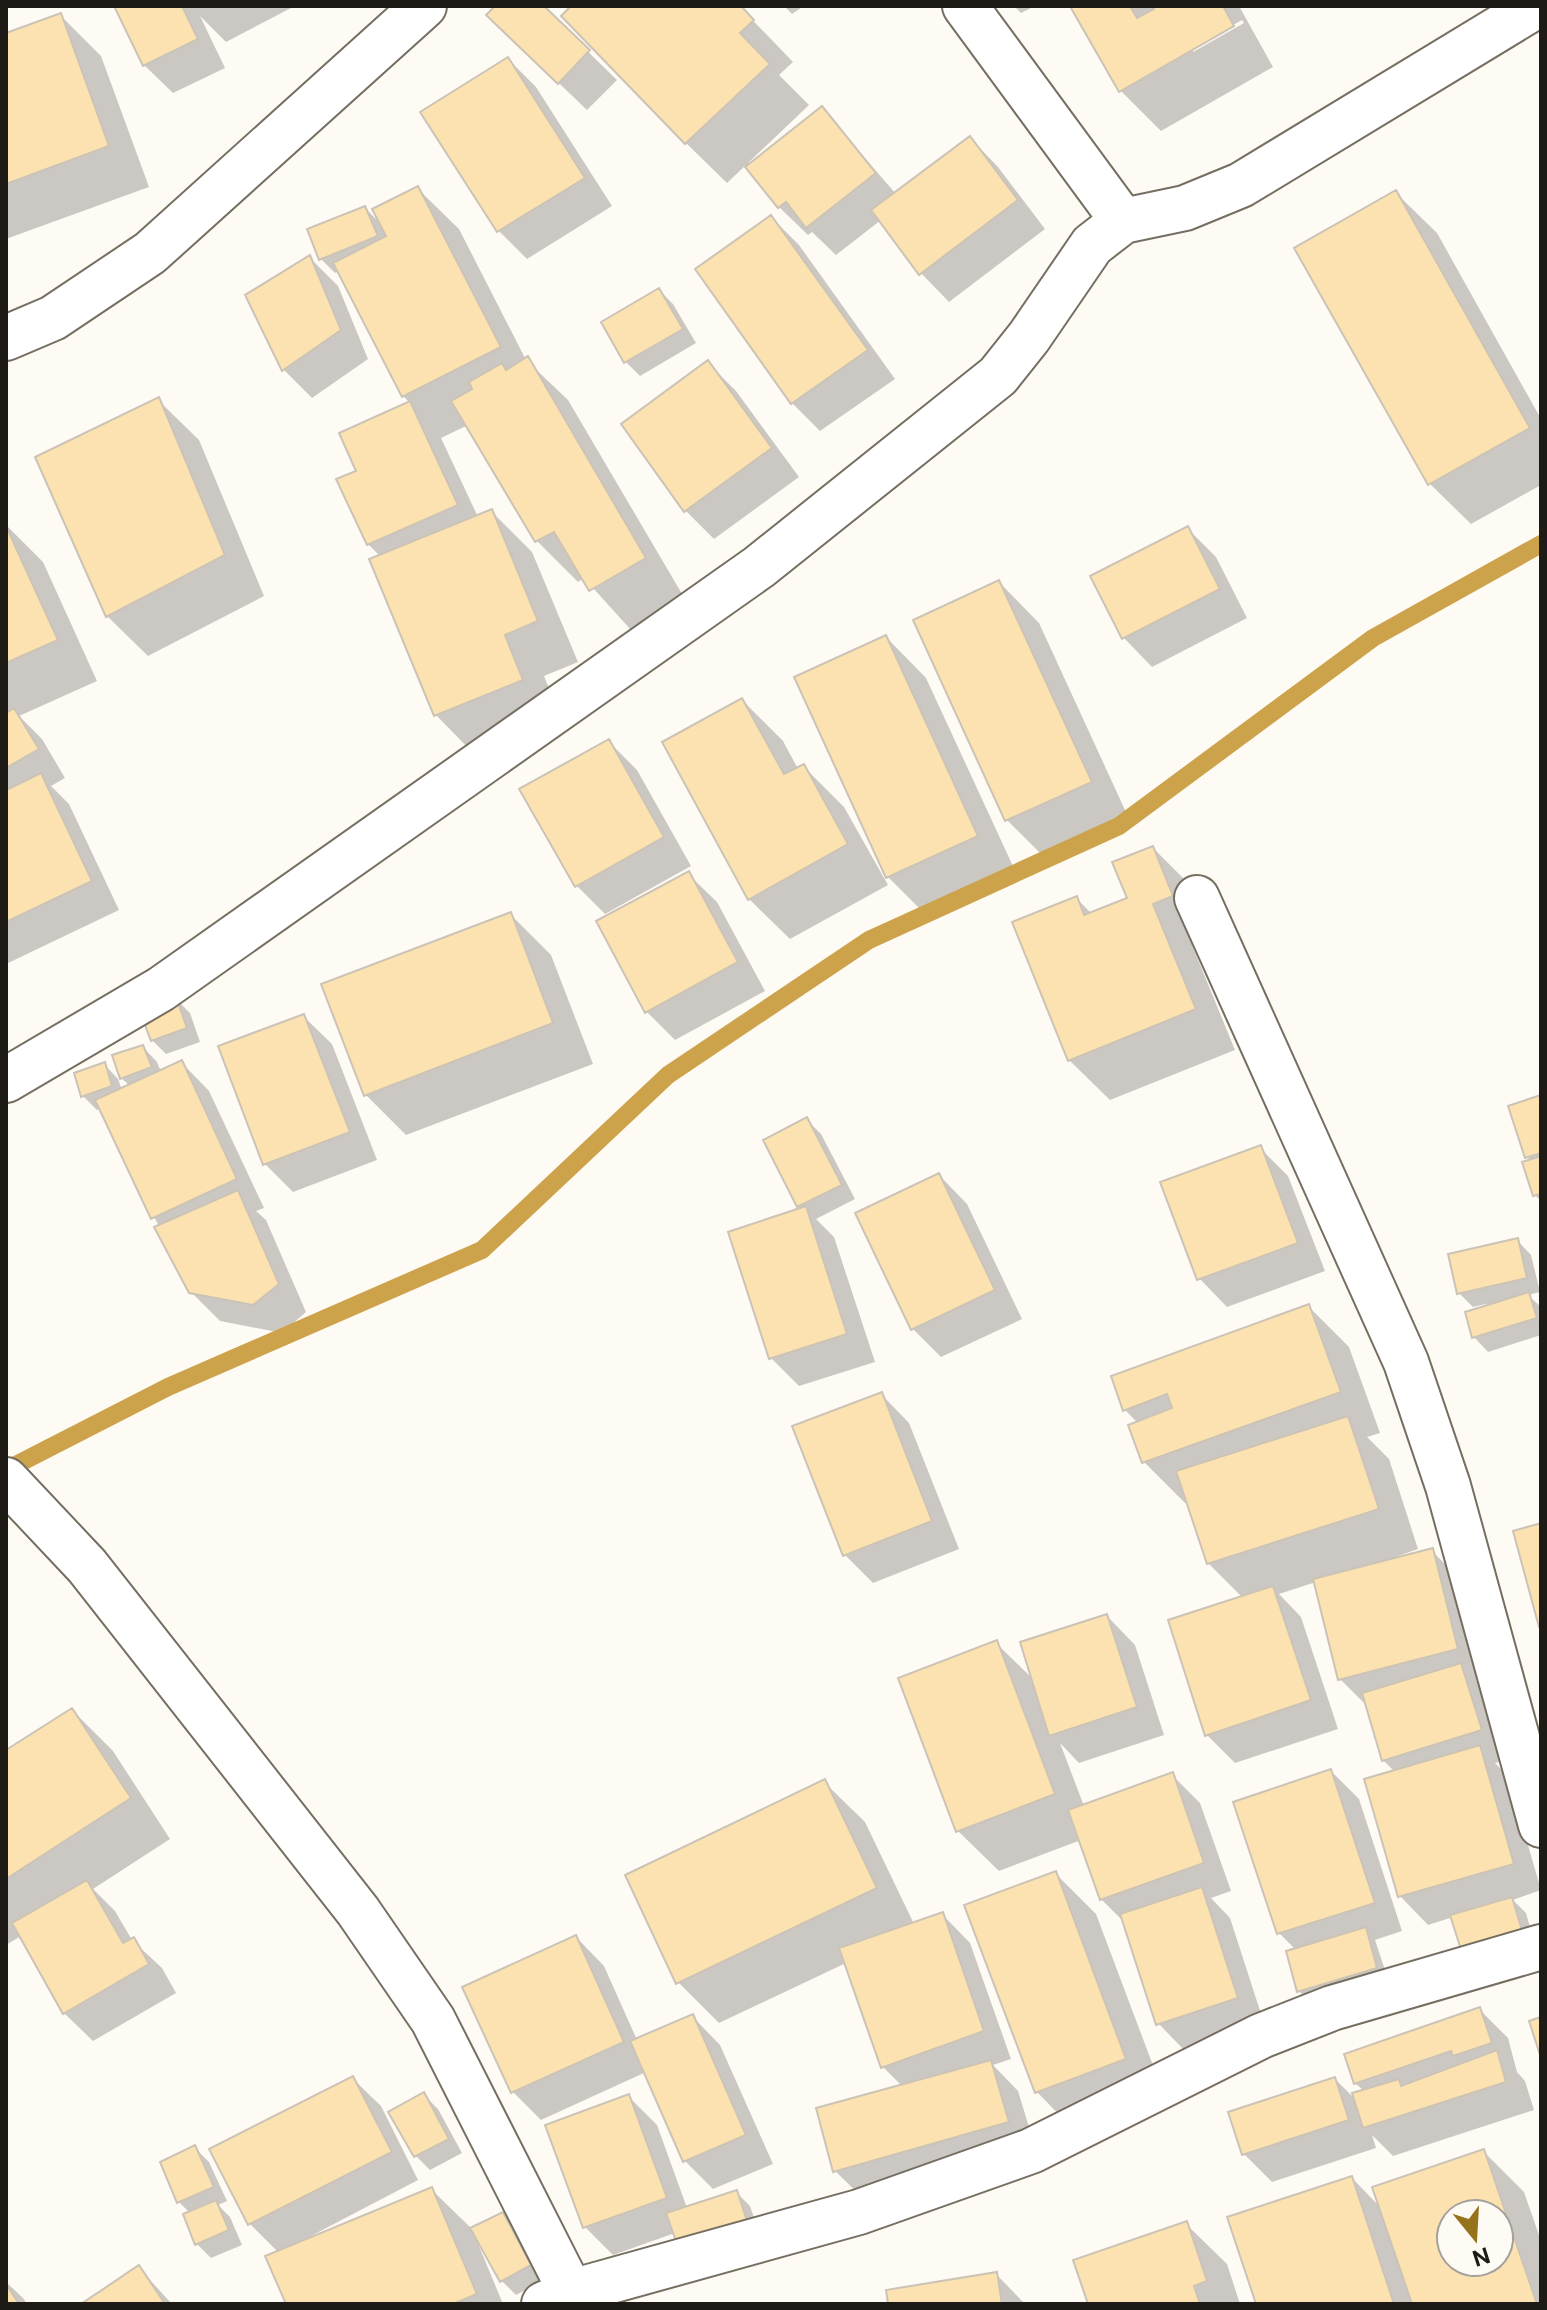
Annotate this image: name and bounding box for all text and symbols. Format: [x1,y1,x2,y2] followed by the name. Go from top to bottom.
[1435,2198,1515,2278] north arrow
[1469,2242,1493,2272] text: N

